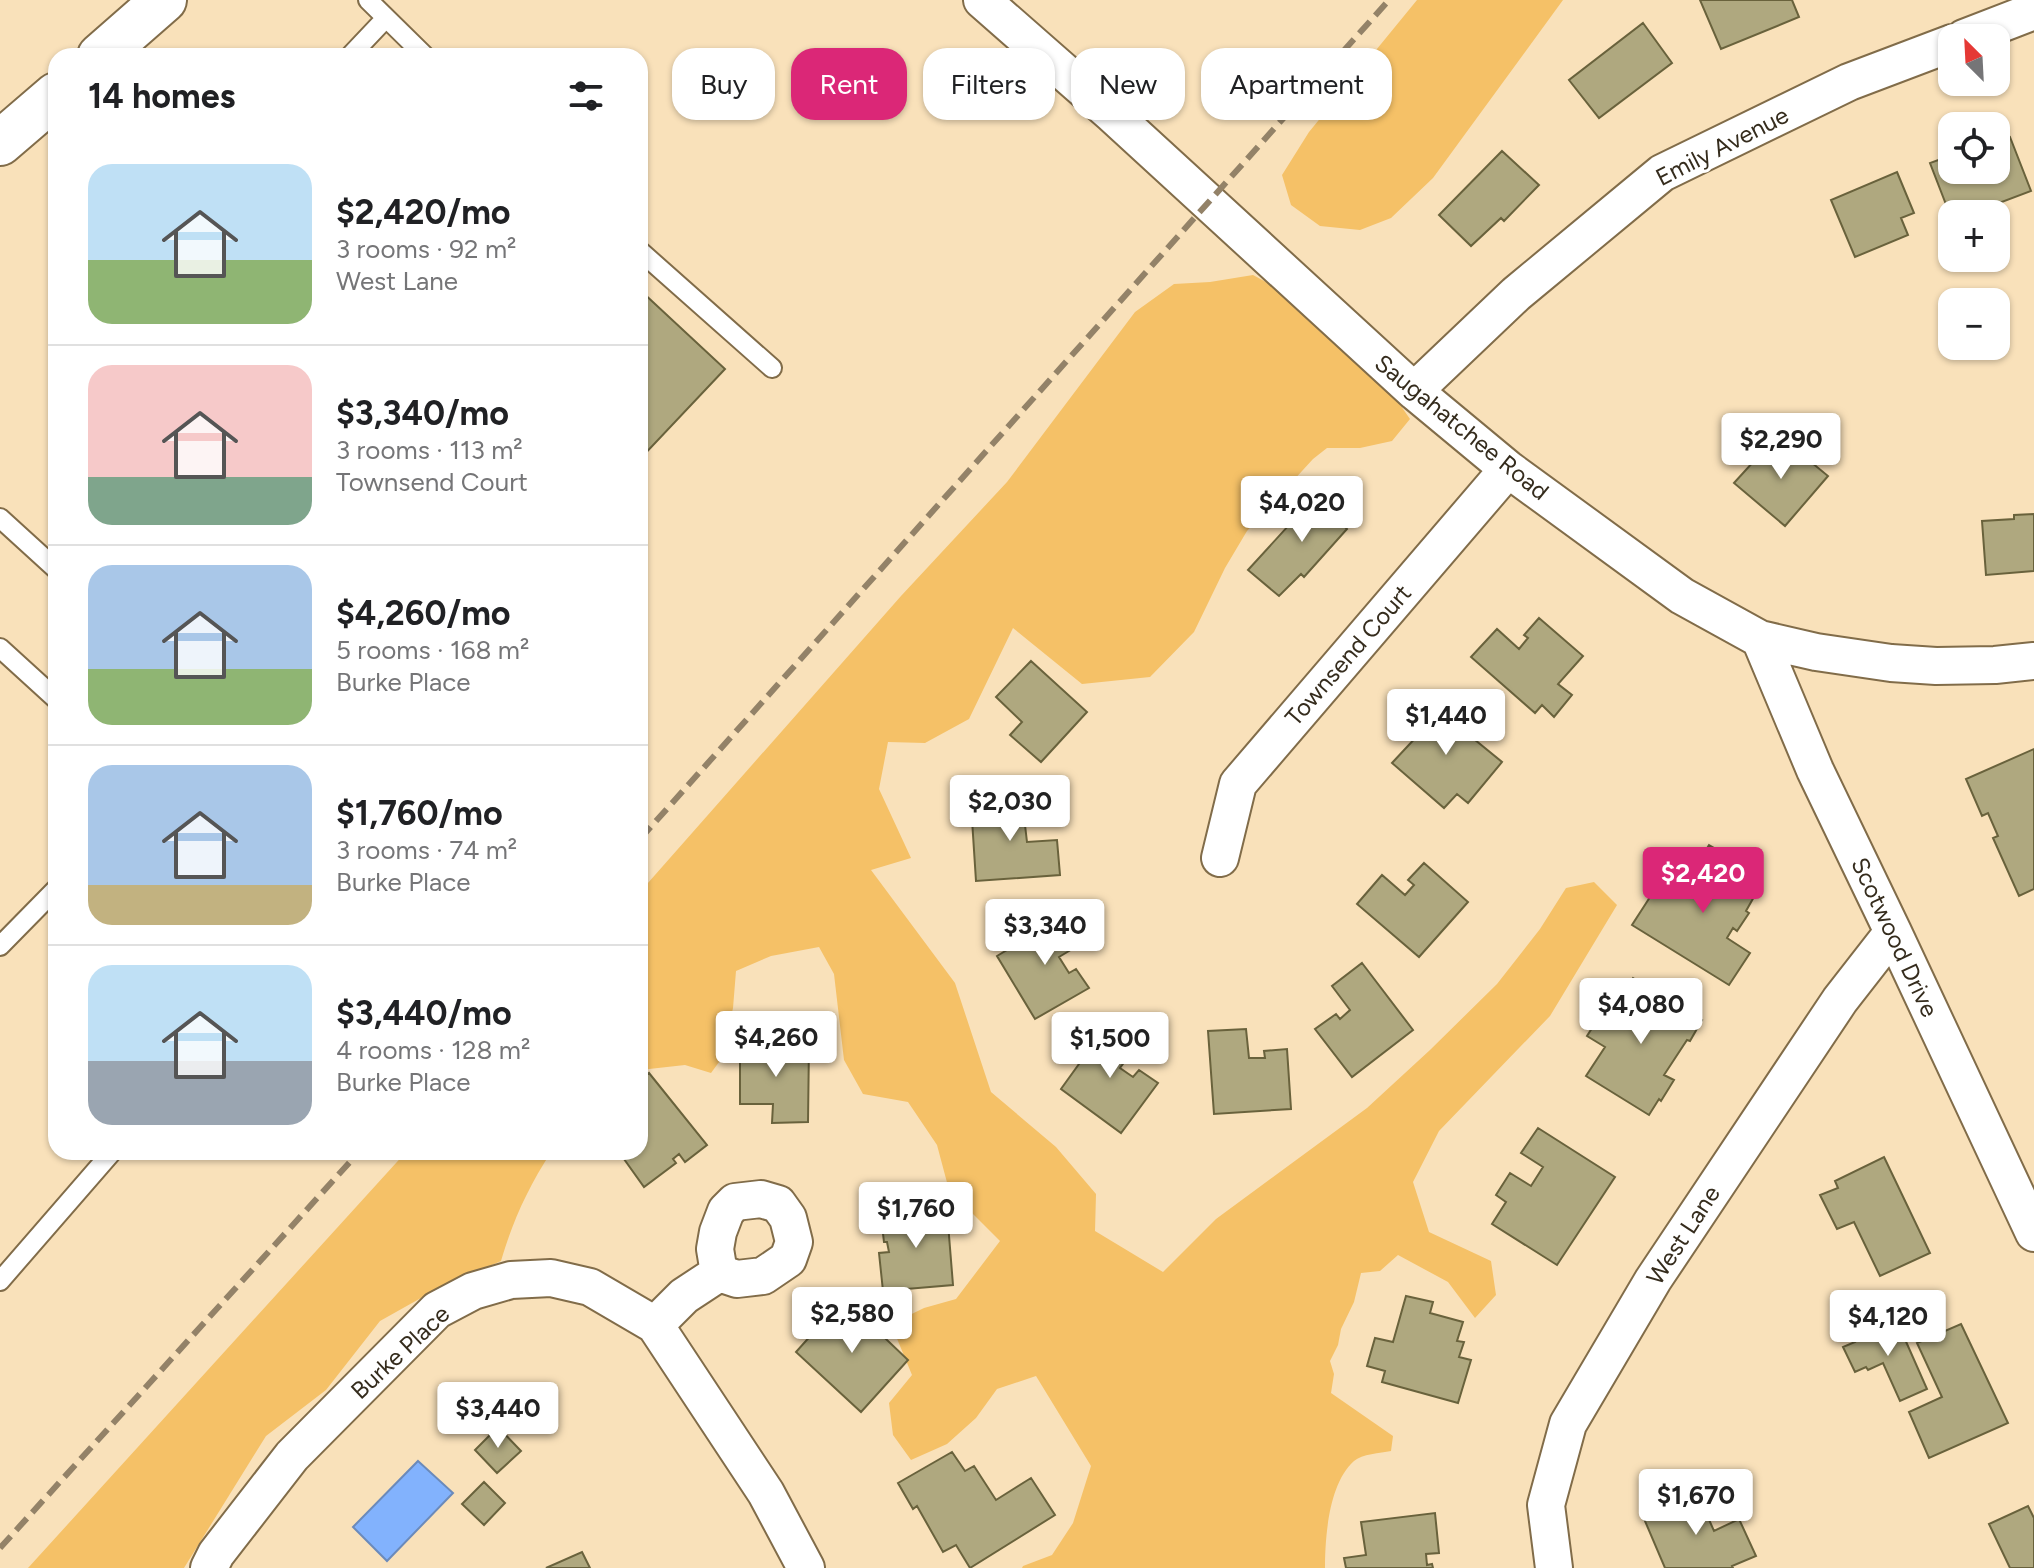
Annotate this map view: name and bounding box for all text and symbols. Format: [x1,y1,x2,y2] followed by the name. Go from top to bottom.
[1938,24,2010,96] north arrow
[1938,24,2010,360] map controls
[672,48,775,120] chip: Buy
[791,48,907,120] chip: Rent
[923,48,1055,120] chip: Filters
[1071,48,1185,120] chip: New
[1201,48,1392,120] chip: Apartment
[564,74,608,118] icon: filters
[88,76,235,117] text: 14 homes
[1651,100,1793,192] street label: Emily Avenue
[1938,112,2010,184] button: locate
[336,192,511,233] text: $2,420/mo
[152,196,248,292] icon: home
[1938,200,2010,272] button: +
[336,233,516,265] text: 3 rooms · 92 m²
[336,265,458,297] text: West Lane
[1938,288,2010,360] button: −
[1369,348,1555,506] street label: Saugahatchee Road
[336,393,509,434] text: $3,340/mo
[152,397,248,493] icon: home
[1716,413,1846,481] pin: $2,290
[1739,423,1823,455] text: $2,290
[336,434,523,466] text: 3 rooms · 113 m²
[336,466,528,498] text: Townsend Court
[1237,476,1367,544] pin: $4,020
[1259,486,1345,518] text: $4,020
[1279,579,1417,731] street label: Townsend Court
[336,593,511,634] text: $4,260/mo
[152,597,248,693] icon: home
[336,634,529,666] text: 5 rooms · 168 m²
[336,666,470,698] text: Burke Place
[1381,689,1511,757] pin: $1,440
[1405,699,1487,731] text: $1,440
[945,775,1075,843] pin: $2,030
[968,785,1052,817] text: $2,030
[336,793,503,834] text: $1,760/mo
[152,797,248,893] icon: home
[336,834,517,866] text: 3 rooms · 74 m²
[1638,847,1768,915] pin: $2,420
[1845,853,1945,1021] street label: Scotwood Drive
[1661,857,1745,889] text: $2,420
[336,866,470,898] text: Burke Place
[980,899,1110,967] pin: $3,340
[1003,909,1087,941] text: $3,340
[1576,978,1706,1046] pin: $4,080
[1597,988,1685,1020] text: $4,080
[336,993,512,1034] text: $3,440/mo
[152,997,248,1093] icon: home
[711,1011,841,1079] pin: $4,260
[1045,1012,1175,1080] pin: $1,500
[734,1021,818,1053] text: $4,260
[1070,1022,1150,1054] text: $1,500
[336,1034,530,1066] text: 4 rooms · 128 m²
[336,1066,470,1098] text: Burke Place
[1640,1180,1726,1290] street label: West Lane
[851,1182,981,1250] pin: $1,760
[877,1192,955,1224] text: $1,760
[787,1287,917,1355] pin: $2,580
[1823,1290,1953,1358] pin: $4,120
[810,1297,894,1329] text: $2,580
[345,1299,455,1405] street label: Burke Place
[1848,1300,1928,1332] text: $4,120
[433,1382,563,1450] pin: $3,440
[455,1392,541,1424] text: $3,440
[1631,1469,1761,1537] pin: $1,670
[1657,1479,1735,1511] text: $1,670

